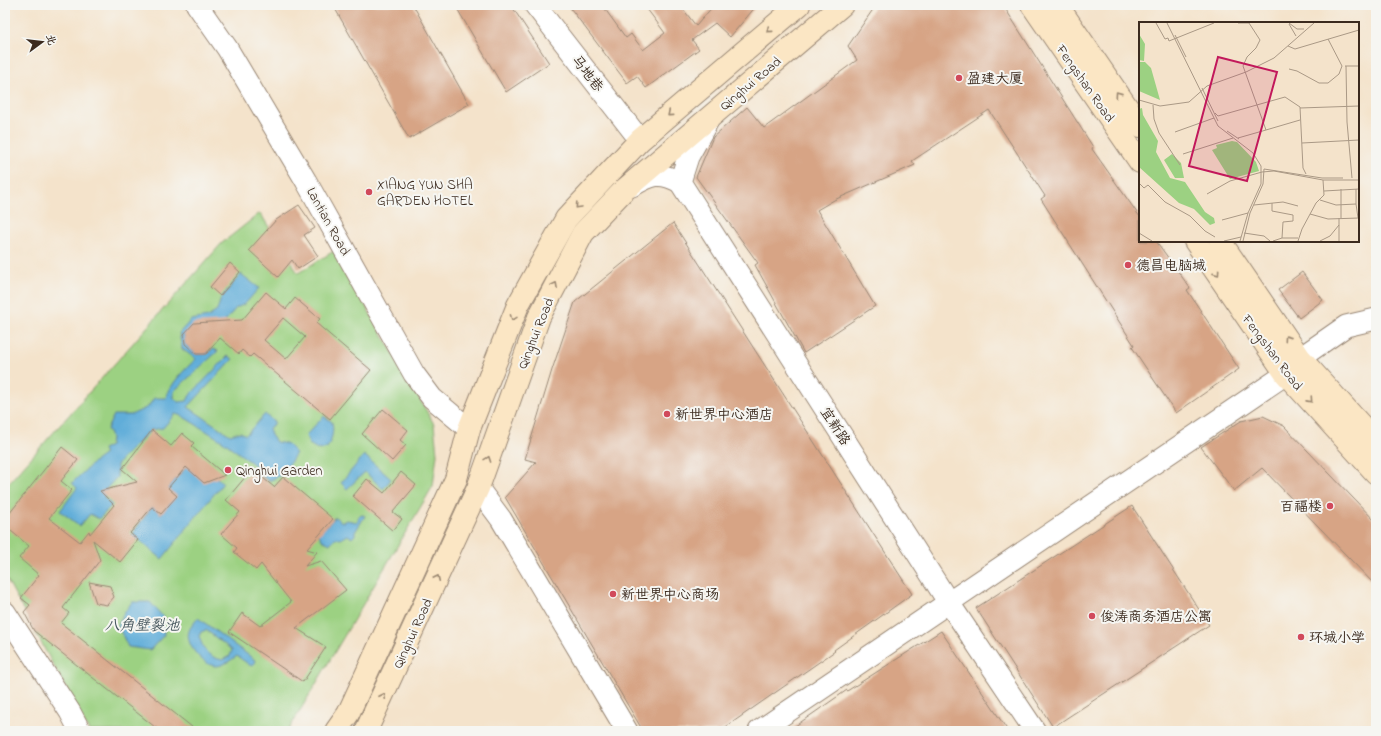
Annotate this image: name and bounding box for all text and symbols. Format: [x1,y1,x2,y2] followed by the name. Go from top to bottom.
[22,22,62,62] north arrow
[1139,22,1359,242] inset map
[766,26,774,33] one-way arrow
[42,32,60,47] text: 北
[1049,40,1119,128] street label: Fengshan Road
[566,51,609,98] street label: 马地巷
[715,52,787,117] street label: Qinghui Road
[967,69,1023,90] place label: 盈建大厦
[954,73,964,83] marker: 盈建大厦
[1116,91,1123,98] one-way arrow
[667,110,675,117] one-way arrow
[377,175,474,212] place label: XIANG YUN SHA GARDEN HOTEL
[300,184,355,260] street label: Lantian Road
[364,187,374,197] marker: XIANG YUN SHA GARDEN HOTEL
[575,201,583,209] one-way arrow
[1136,256,1206,277] place label: 德昌电脑城
[1123,260,1133,270] marker: 德昌电脑城
[1212,269,1220,276] one-way arrow
[551,282,558,290] one-way arrow
[513,295,561,373] street label: Qinghui Road
[1235,310,1308,396] street label: Fengshan Road
[509,314,517,321] one-way arrow
[1284,335,1292,342] one-way arrow
[1305,395,1313,403] one-way arrow
[814,403,855,450] street label: 宜新路
[675,405,773,426] place label: 新世界中心酒店
[662,409,672,419] marker: 新世界中心酒店
[484,455,492,462] one-way arrow
[236,461,323,483] place label: Qinghui Garden
[223,465,233,475] marker: Qinghui Garden
[1280,497,1322,518] place label: 百福楼
[1325,501,1335,511] marker: 百福楼
[432,574,440,582] one-way arrow
[621,585,719,606] place label: 新世界中心商场
[608,589,618,599] marker: 新世界中心商场
[388,595,440,673] street label: Qinghui Road
[1100,607,1212,628] place label: 俊涛商务酒店公寓
[1087,611,1097,621] marker: 俊涛商务酒店公寓
[104,615,180,637] water label: 八角壁裂池
[1309,628,1365,649] place label: 环城小学
[1296,632,1306,642] marker: 环城小学
[378,693,386,700] one-way arrow

